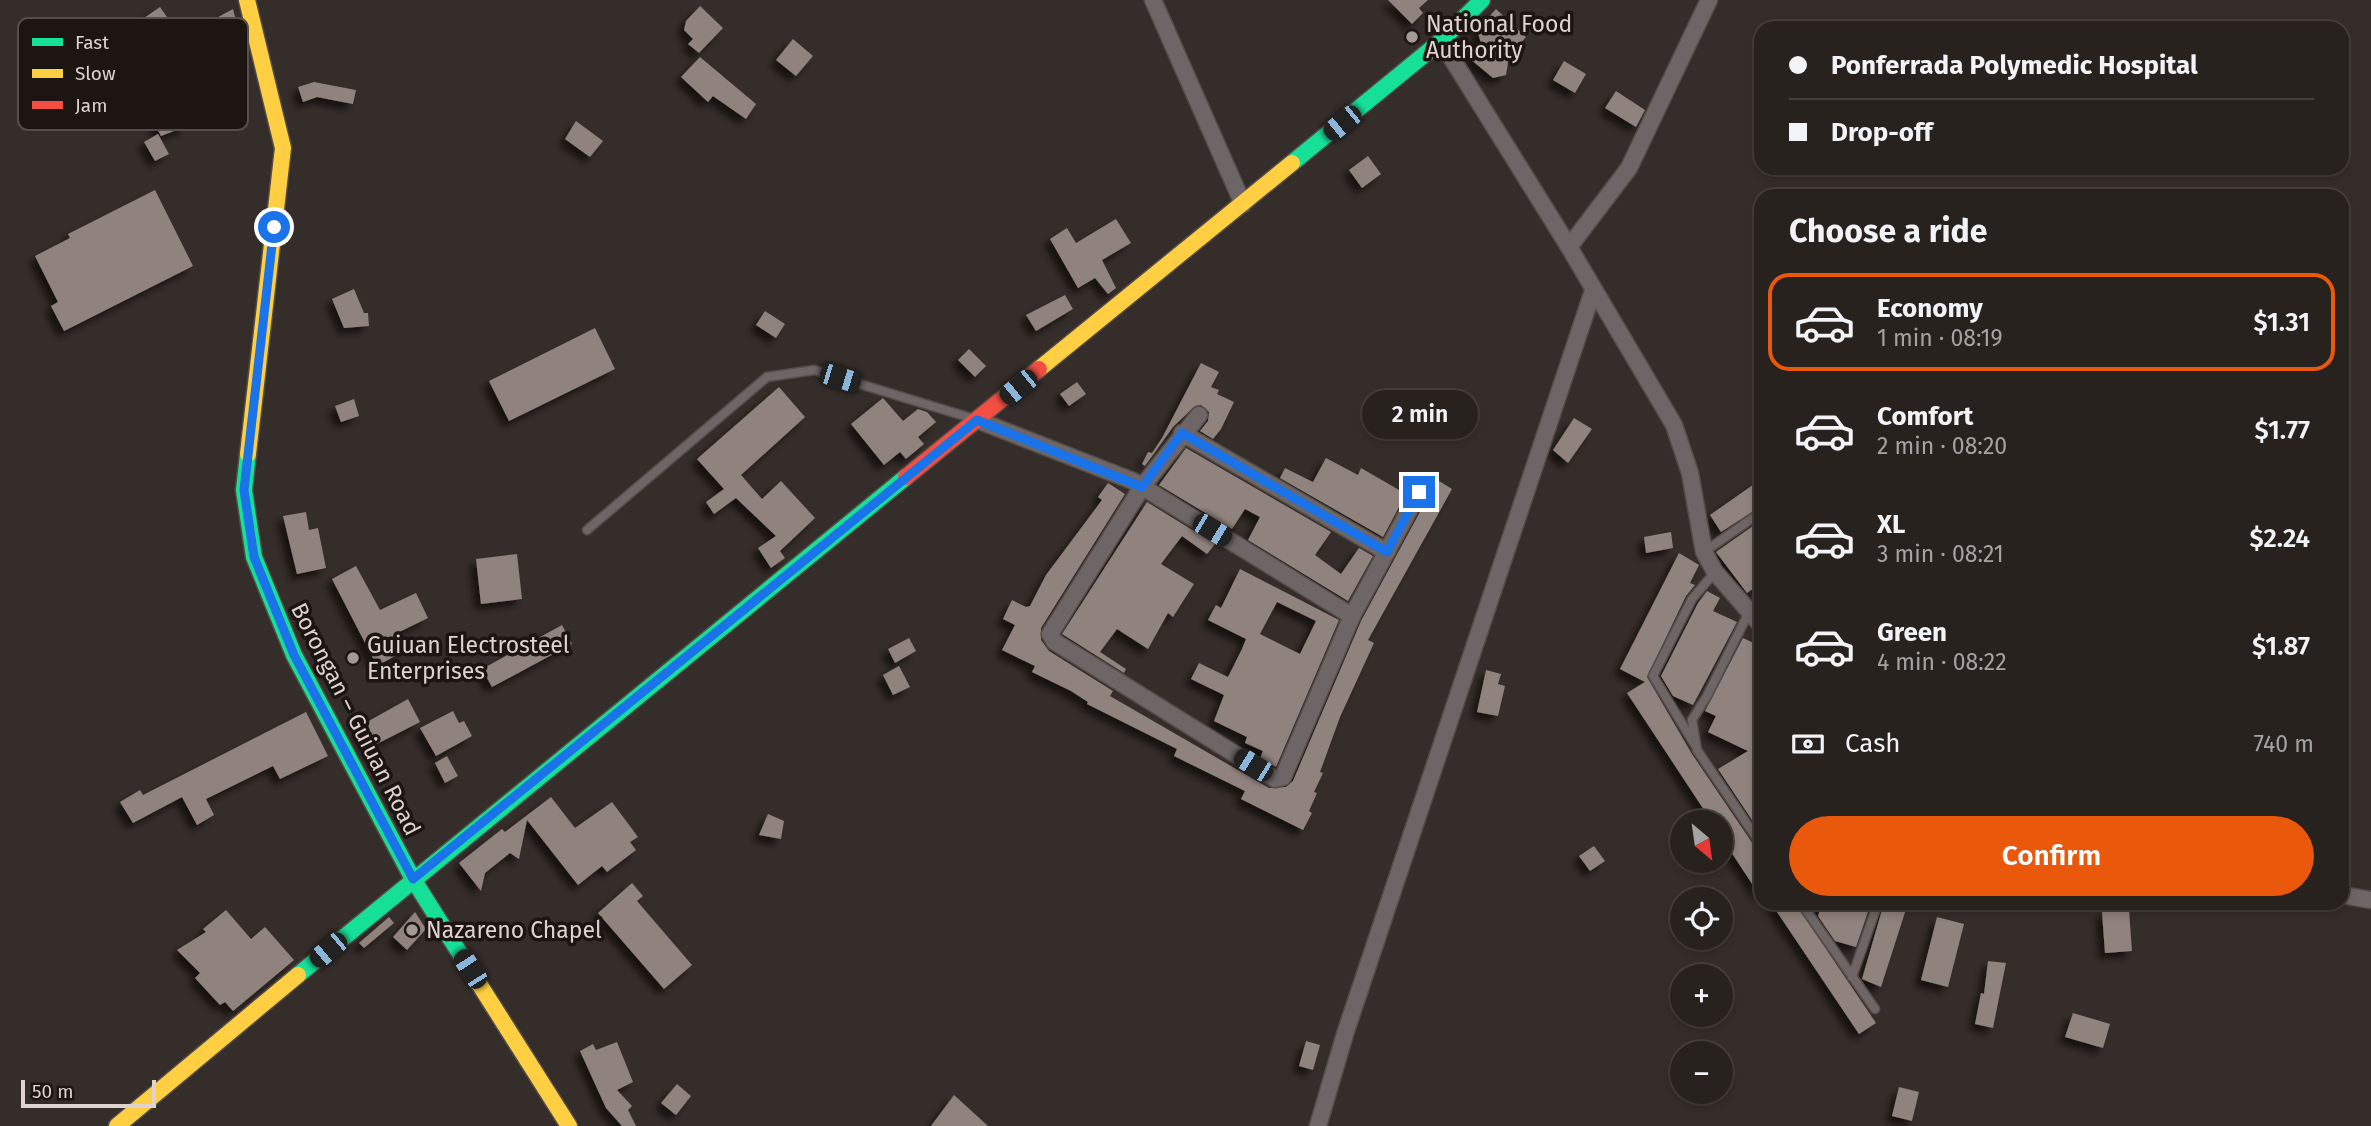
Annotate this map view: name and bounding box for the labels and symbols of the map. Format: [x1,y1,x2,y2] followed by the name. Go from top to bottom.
[1426,10,1572,64] place label: National Food Authority
[18,18,248,130] legend
[1404,29,1420,45] marker: National Food Authority
[75,31,109,54] text: Fast
[75,62,116,85] text: Slow
[75,94,107,117] text: Jam
[1320,102,1365,144] car
[258,211,290,243] route start
[817,362,864,394] car
[996,366,1041,408] car
[1361,391,1477,440] callout: 2 min
[1403,476,1435,508] route end
[1189,510,1236,550] car
[285,598,427,840] street label: Borongan – Guiuan Road
[367,631,570,685] place label: Guiuan Electrosteel Enterprises
[345,650,361,666] marker: Guiuan Electrosteel Enterprises
[1230,745,1277,785] car
[1670,810,1732,873] north arrow
[426,916,602,944] place label: Nazareno Chapel
[404,922,420,938] marker: Nazareno Chapel
[306,928,351,972] car
[450,946,491,992] car
[21,1077,156,1109] scale bar

